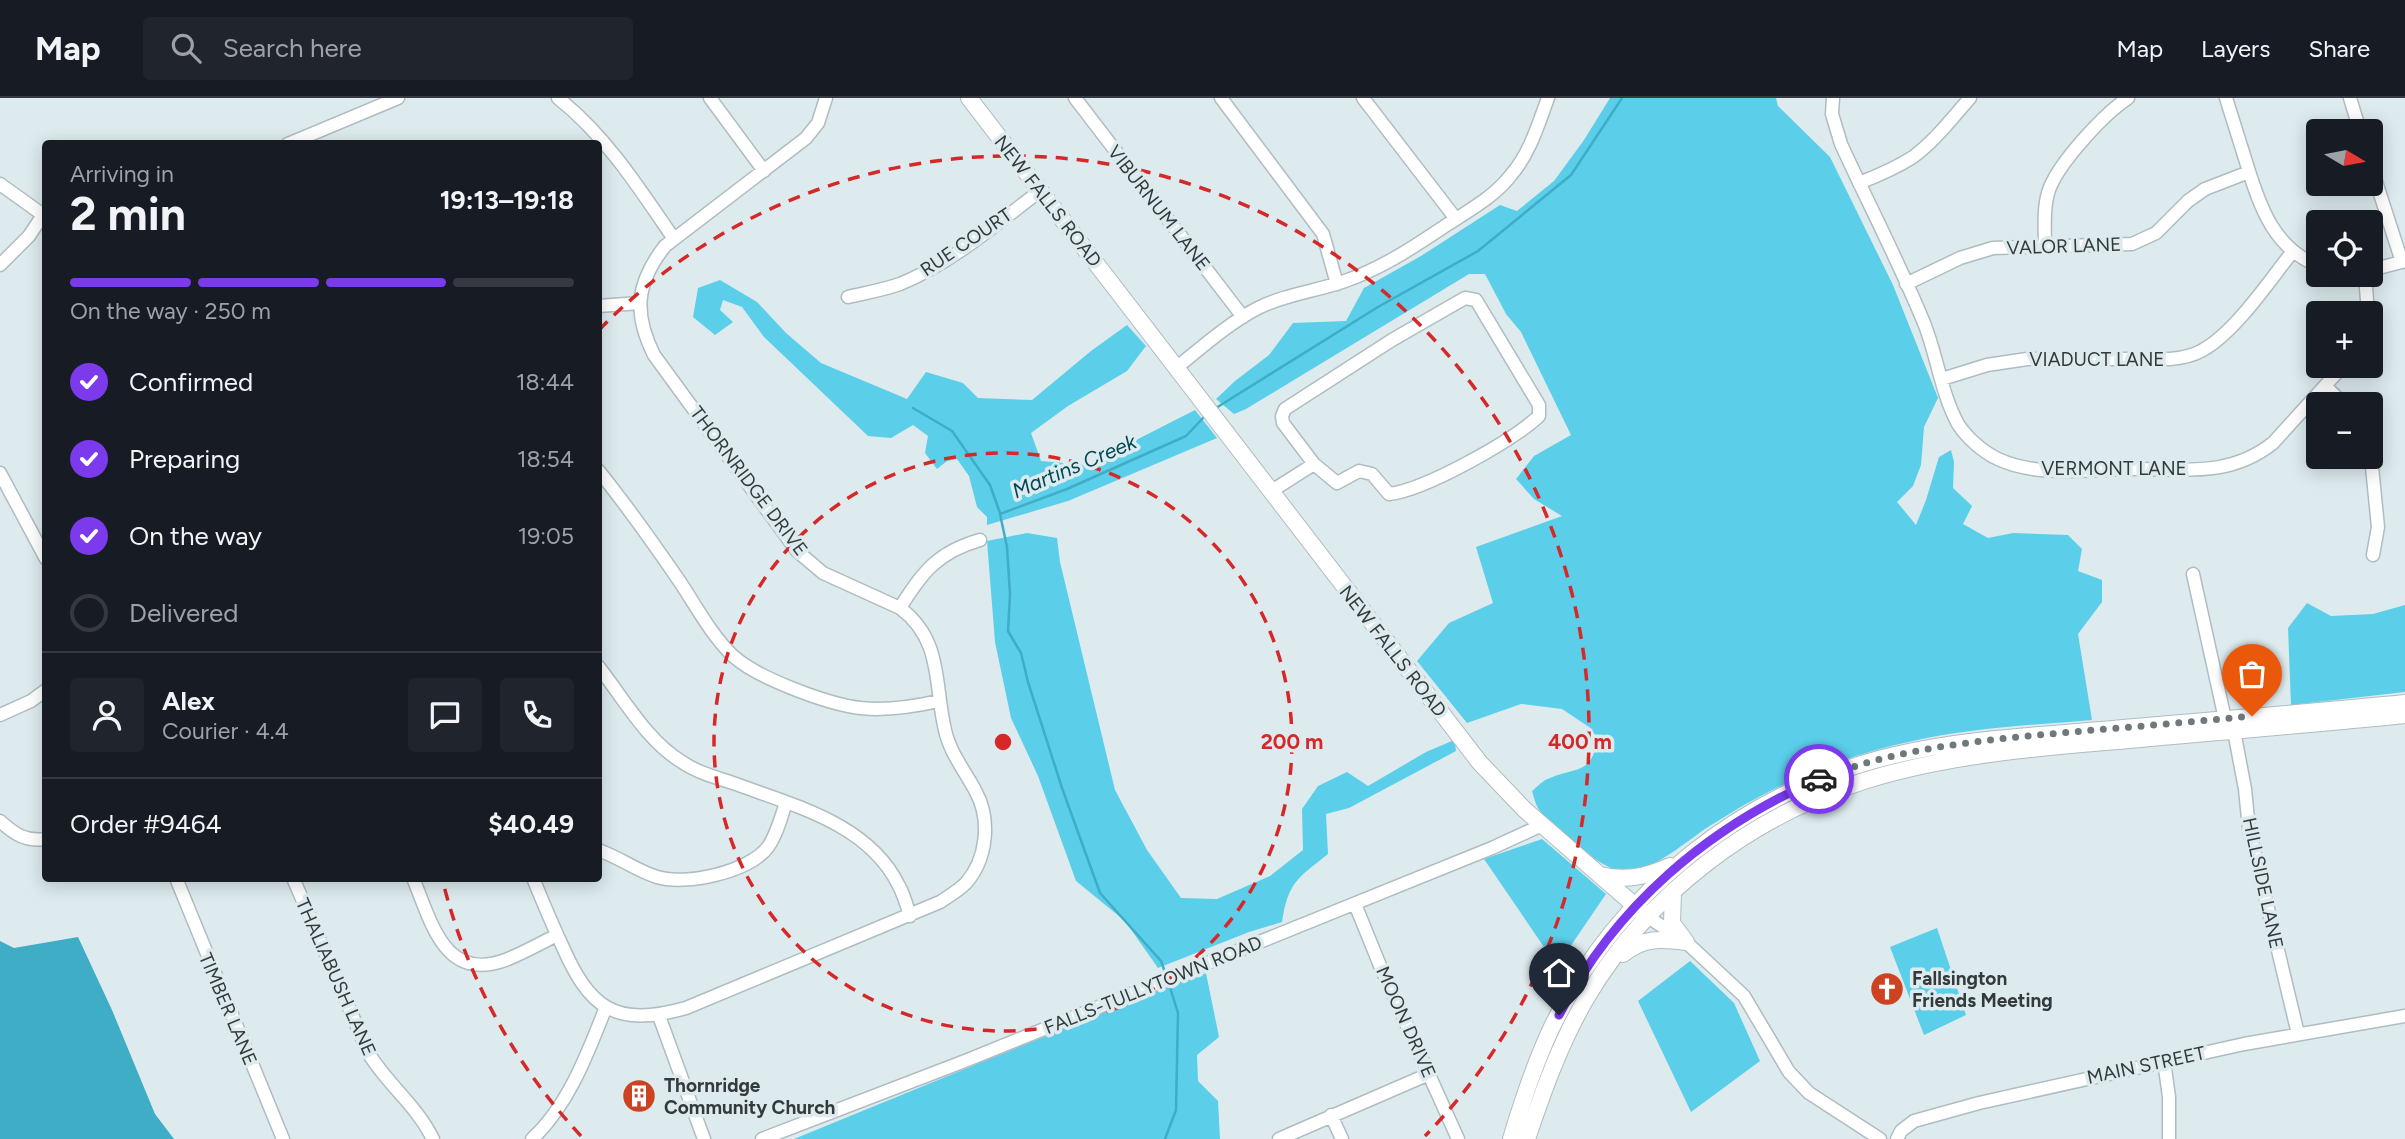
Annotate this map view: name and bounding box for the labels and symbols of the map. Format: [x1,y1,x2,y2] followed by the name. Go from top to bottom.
[2306,119,2384,196] north arrow
[989,131,1107,271] street label: NEW FALLS ROAD
[1103,141,1215,275] street label: VIBURNUM LANE
[916,203,1017,281] street label: RUE COURT
[2006,233,2122,259] street label: VALOR LANE
[2029,348,2165,371] street label: VIADUCT LANE
[685,402,813,560] street label: THORNRIDGE DRIVE
[1008,428,1141,503] water label: Martins Creek
[2041,457,2187,480] street label: VERMONT LANE
[1334,581,1452,721] street label: NEW FALLS ROAD
[2222,644,2282,716] pin
[1261,729,1323,754] text: 200 m
[1548,729,1612,754] text: 400 m
[991,730,1015,754] centre of rings
[1784,744,1854,814] courier
[2238,815,2288,951] street label: HILLSIDE LANE
[291,895,381,1059] street label: THALIABUSH LANE
[1041,931,1265,1039] street label: FALLS-TULLYTOWN ROAD
[1529,943,1589,1015] pin
[194,949,262,1069] street label: TIMBER LANE
[1371,963,1441,1081] street label: MOON DRIVE
[1912,967,2053,1012] place label: Fallsington Friends Meeting
[1868,970,1906,1008] church icon: Fallsington Friends Meeting
[2085,1041,2208,1089] street label: MAIN STREET
[664,1074,835,1119] place label: Thornridge Community Church
[620,1077,658,1115] building icon: Thornridge Community Church

